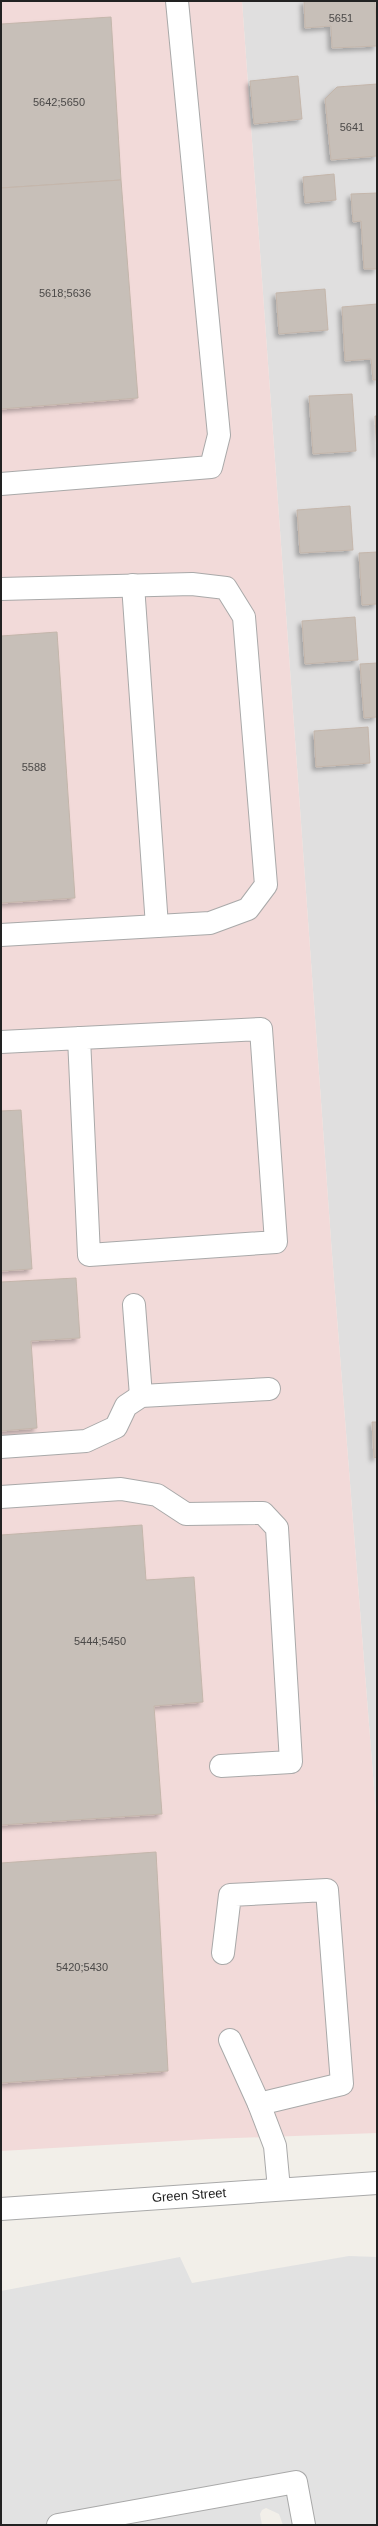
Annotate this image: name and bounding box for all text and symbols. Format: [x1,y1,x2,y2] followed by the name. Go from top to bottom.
[329,12,353,24] house number: 5651
[33,96,85,108] house number: 5642;5650
[340,121,364,133] house number: 5641
[39,287,91,299] house number: 5618;5636
[22,761,46,773] house number: 5588
[74,1635,126,1647] house number: 5444;5450
[56,1961,108,1973] house number: 5420;5430
[151,2185,227,2205] street label: Green Street

